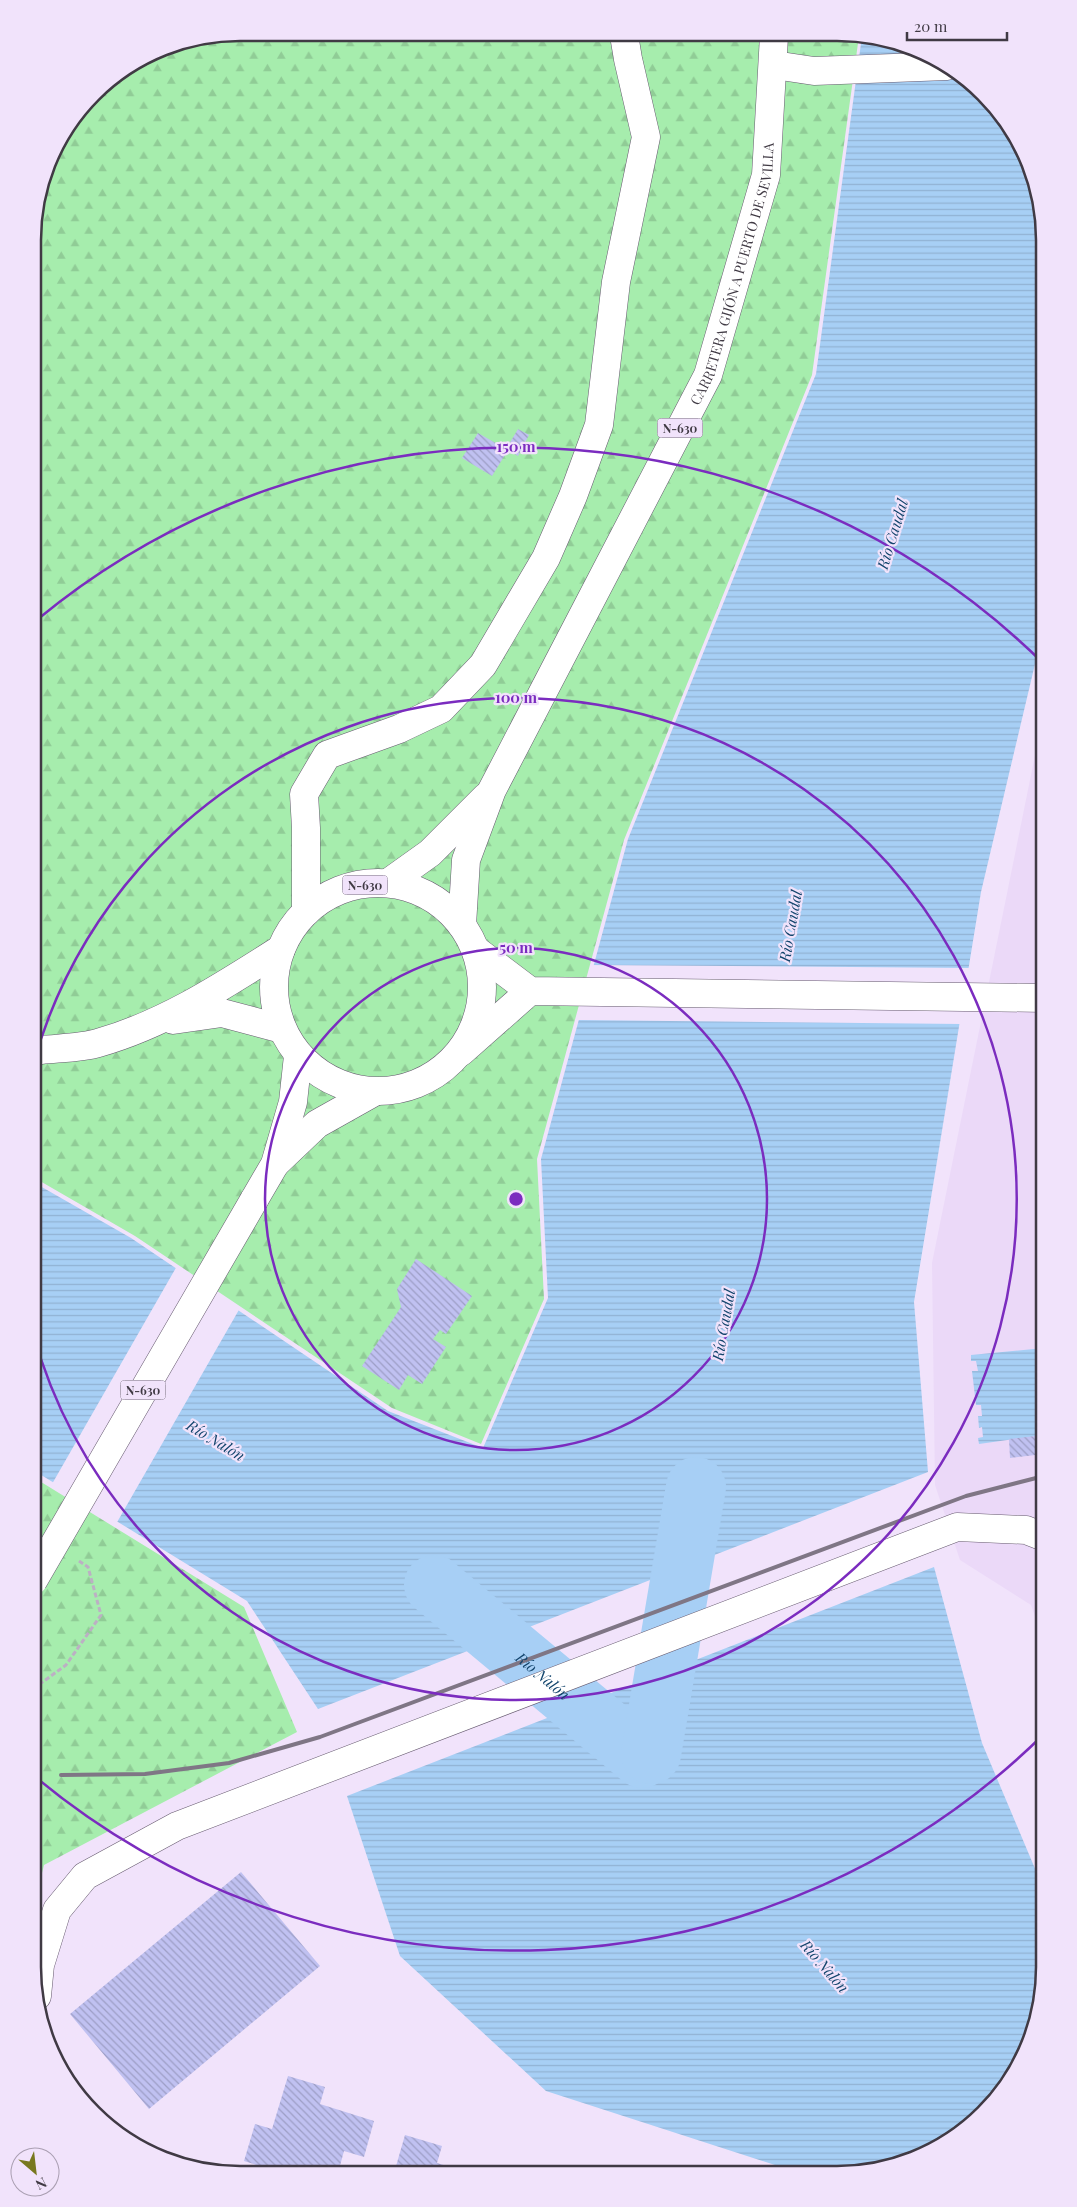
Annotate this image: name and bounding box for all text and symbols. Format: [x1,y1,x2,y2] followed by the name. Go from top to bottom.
[907,10,1007,42] scale bar
[914,16,948,36] text: 20 m
[685,142,777,408] street label: CARRETERA GIJÓN A PUERTO DE SEVILLA
[658,418,702,438] road number: N-630
[496,436,536,456] text: 150 m
[872,496,912,572] water label: Río Caudal
[495,687,538,707] text: 100 m
[342,876,388,894] road number: N-630
[774,888,806,964] water label: Río Caudal
[499,937,533,957] text: 50 m
[507,1190,525,1208] centre of rings
[707,1287,739,1363] water label: Río Caudal
[120,1380,166,1400] road number: N-630
[182,1414,249,1465] water label: Río Nalón
[511,1647,574,1704] water label: Río Nalón
[796,1934,854,1997] water label: Río Nalón
[10,2147,60,2197] north arrow
[32,2173,50,2195] text: N

